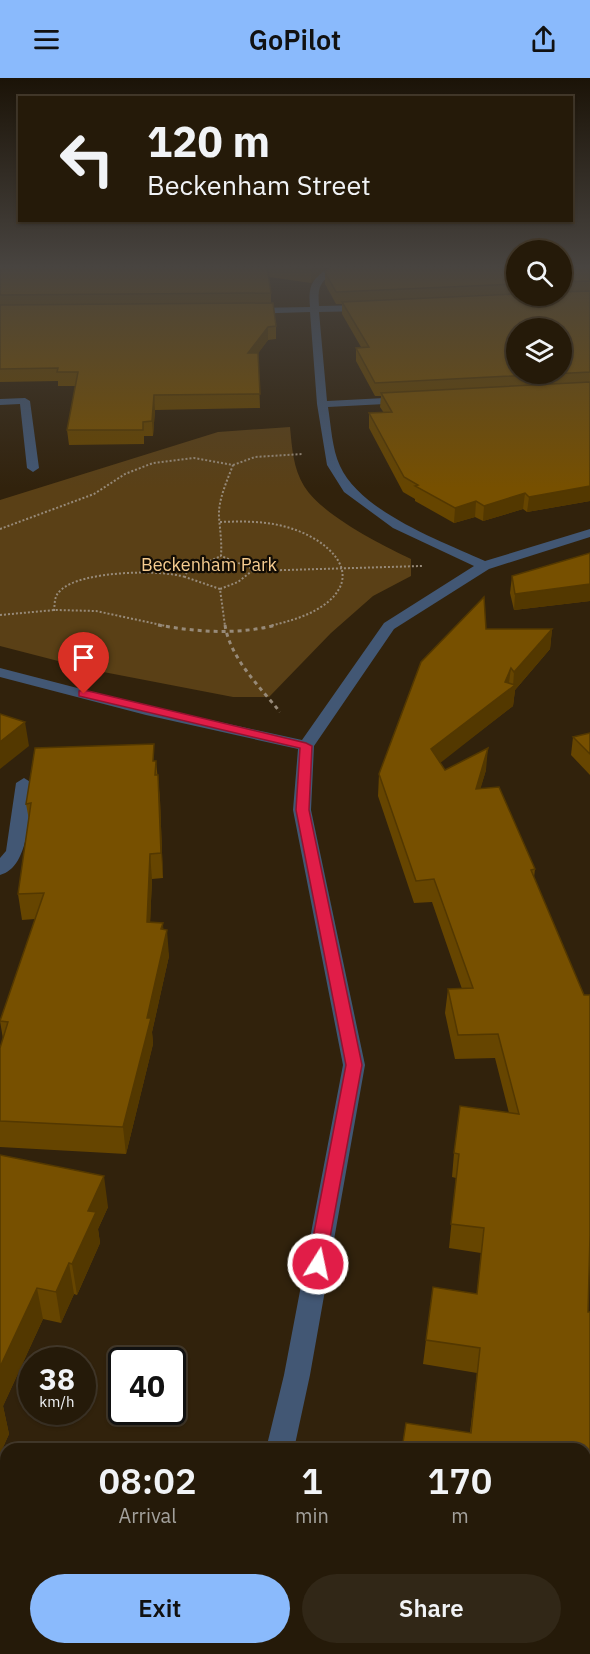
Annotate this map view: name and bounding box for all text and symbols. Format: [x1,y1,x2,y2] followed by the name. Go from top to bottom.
[249,22,341,57] text: GoPilot
[30,23,63,56] icon: menu
[527,23,560,56] icon: share
[147,114,270,169] text: 120 m
[48,120,126,198] icon: left
[147,167,371,202] text: Beckenham Street
[506,240,572,384] map controls
[506,240,572,306] button: search
[506,318,572,384] button: layers
[141,553,278,576] park label: Beckenham Park
[58,632,109,694] pin
[67,641,100,674] icon: arrive
[286,1232,350,1296] position arrow
[108,1347,186,1425] speed limit sign: 40
[39,1359,75,1398] text: 38
[39,1392,75,1411] text: km/h
[99,1457,197,1504] text: 08:02
[301,1457,323,1504] text: 1
[428,1457,492,1504] text: 170
[118,1502,177,1529] text: Arrival
[295,1502,329,1529] text: min
[451,1502,469,1529] text: m
[30,1574,290,1643] button: Exit
[302,1574,561,1643] button: Share

